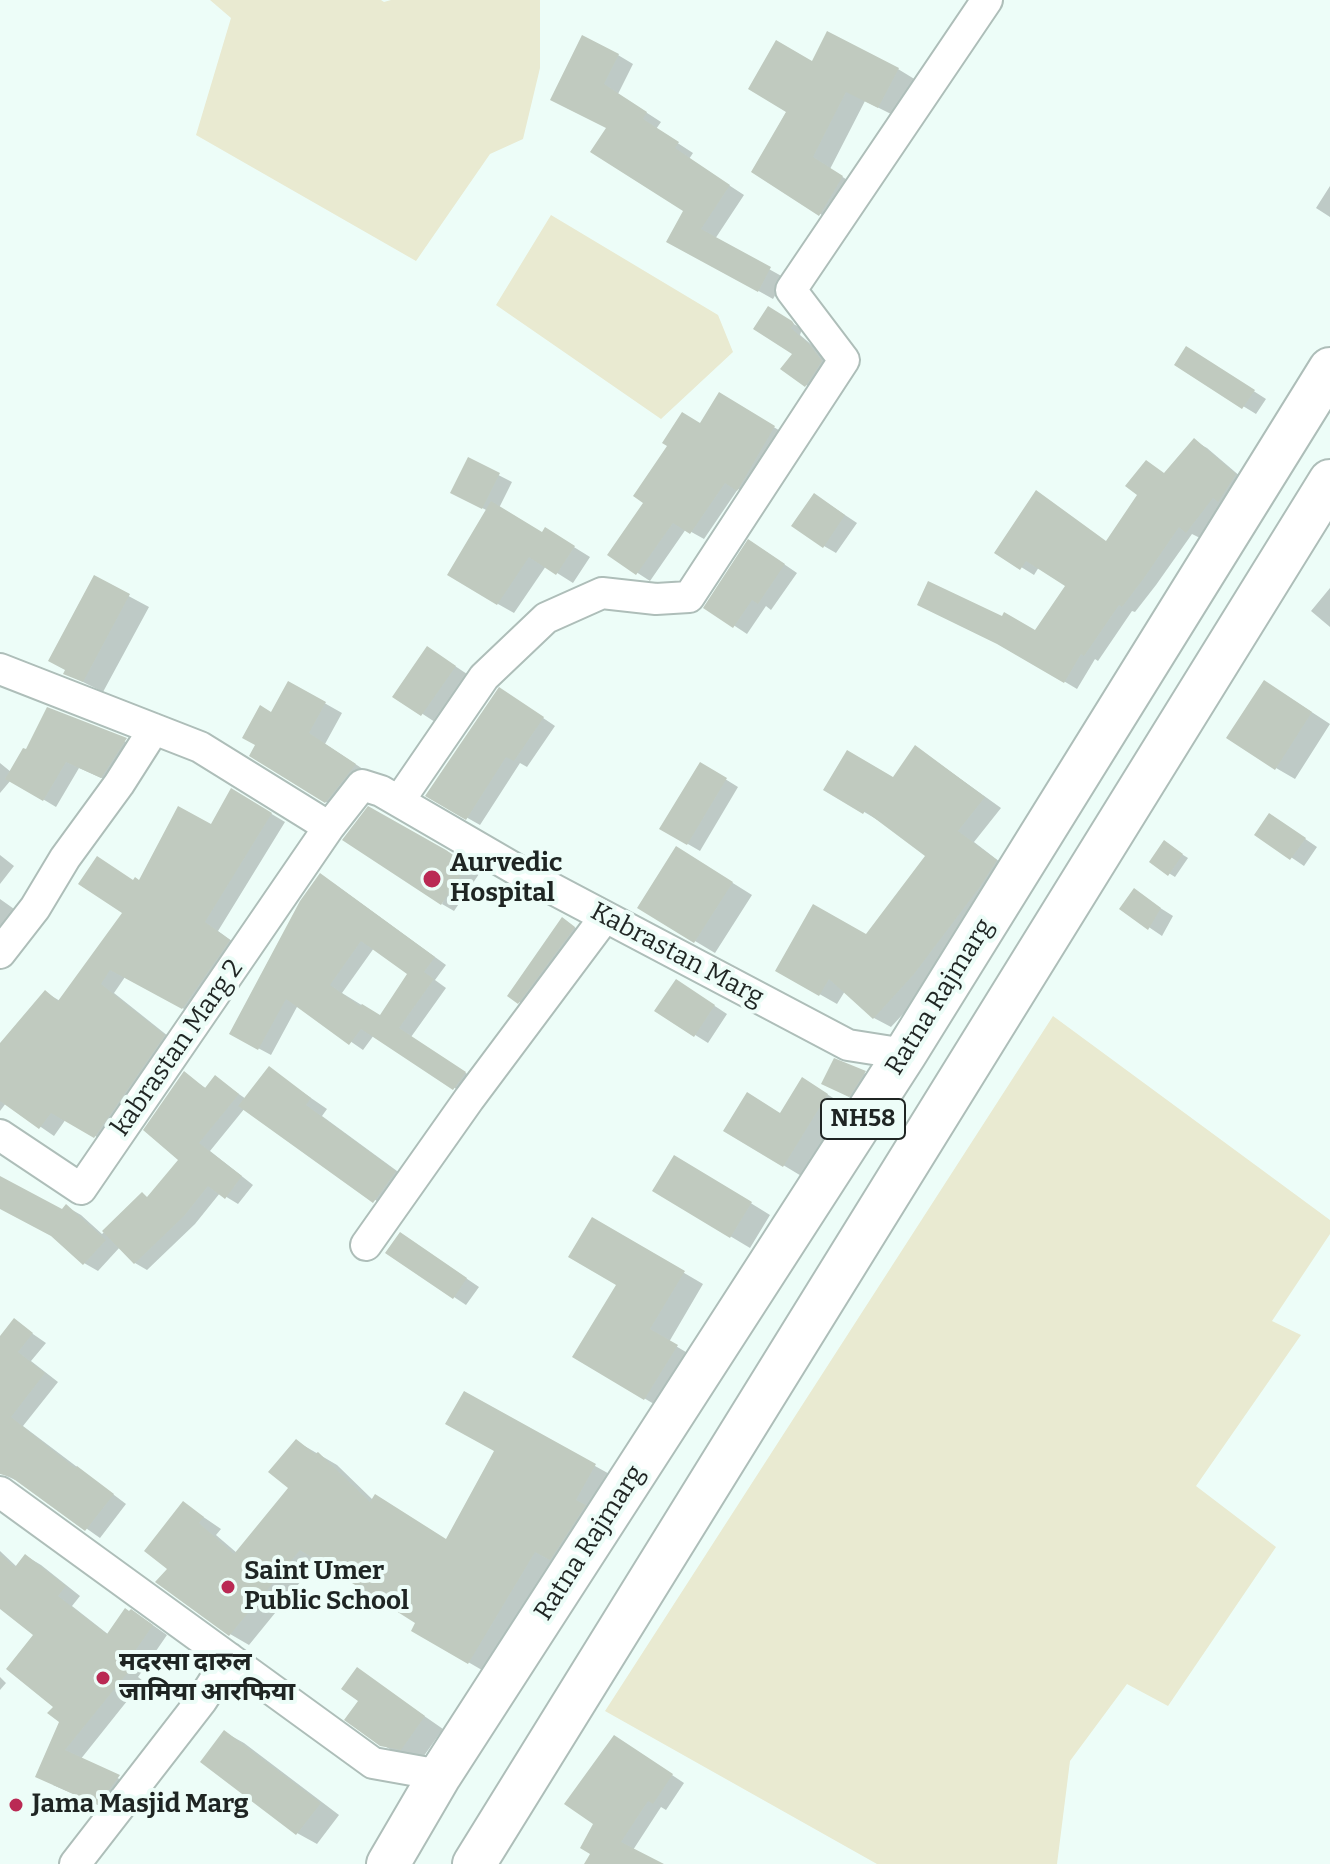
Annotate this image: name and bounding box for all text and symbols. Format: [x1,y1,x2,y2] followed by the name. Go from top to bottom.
[450,848,562,910] place label: Aurvedic Hospital
[421,868,443,890] marker: Aurvedic Hospital
[585,896,769,1014] street label: Kabrastan Marg
[879,913,1001,1081] street label: Ratna Rajmarg
[106,954,250,1142] street label: kabrastan Marg 2
[821,1099,905,1139] road number: NH58
[528,1460,652,1626] street label: Ratna Rajmarg
[244,1556,409,1618] place label: Saint Umer Public School
[219,1578,237,1596] marker: Saint Umer Public School
[119,1647,295,1708] place label: मदरसा दारुल जामिया आरफिया
[94,1669,112,1687] marker: मदरसा दारुल जामिया आरफिया
[32,1789,249,1821] place label: Jama Masjid Marg
[7,1796,25,1814] marker: Jama Masjid Marg

